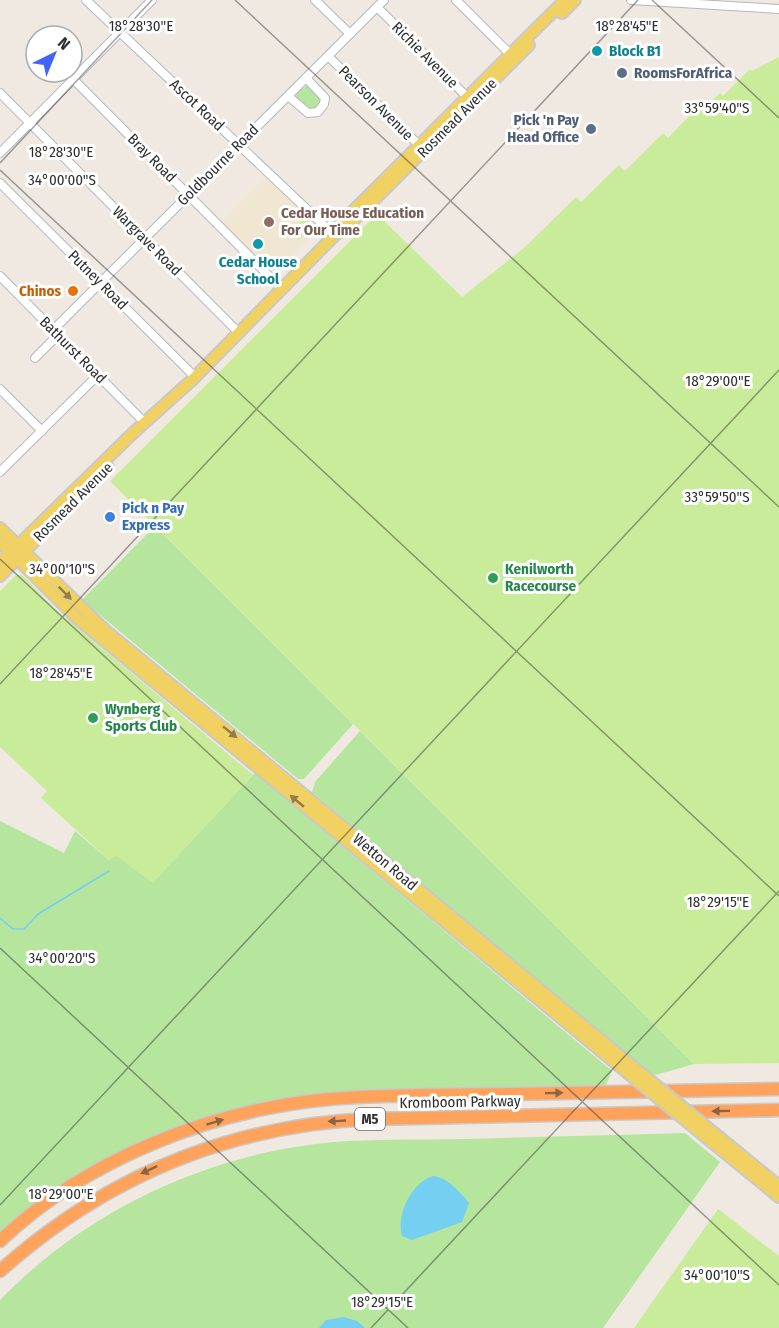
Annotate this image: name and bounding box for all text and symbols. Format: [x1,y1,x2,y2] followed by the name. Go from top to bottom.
[109,17,173,35] text: 18°28'30"E
[596,17,658,35] text: 18°28'45"E
[388,18,462,92] street label: Richie Avenue
[24,24,84,84] north arrow
[54,33,74,54] text: N
[609,42,661,60] place label: Block B1
[590,44,604,58] marker: Block B1
[335,62,417,144] street label: Pearson Avenue
[634,64,733,82] place label: RoomsForAfrica
[615,66,629,80] marker: RoomsForAfrica
[413,74,501,162] street label: Rosmead Avenue
[166,75,228,135] street label: Ascot Road
[685,99,749,117] text: 33°59'40"S
[507,111,580,146] place label: Pick 'n Pay Head Office
[174,121,262,209] street label: Goldbourne Road
[584,122,598,136] marker: Pick 'n Pay Head Office
[124,130,180,186] street label: Bray Road
[29,143,93,161] text: 18°28'30"E
[28,171,96,189] text: 34°00'00"S
[109,203,185,279] street label: Wargrave Road
[281,204,424,239] place label: Cedar House Education For Our Time
[262,215,276,229] marker: Cedar House Education For Our Time
[251,237,265,251] marker: Cedar House School
[64,246,132,314] street label: Putney Road
[219,253,298,288] place label: Cedar House School
[19,282,61,300] place label: Chinos
[66,284,80,298] marker: Chinos
[36,313,110,387] street label: Bathurst Road
[685,372,751,390] text: 18°29'00"E
[29,458,117,546] street label: Rosmead Avenue
[684,488,750,506] text: 33°59'50"S
[122,499,185,534] place label: Pick n Pay Express
[103,510,117,524] marker: Pick n Pay Express
[29,560,95,578] text: 34°00'10"S
[505,560,577,595] place label: Kenilworth Racecourse
[486,571,500,585] marker: Kenilworth Racecourse
[58,585,72,599] one-way arrow
[30,664,92,682] text: 18°28'45"E
[105,700,177,735] place label: Wynberg Sports Club
[86,711,100,725] marker: Wynberg Sports Club
[222,726,238,739] one-way arrow
[289,794,305,807] one-way arrow
[349,830,421,894] street label: Wetton Road
[687,893,749,911] text: 18°29'15"E
[29,949,95,967] text: 34°00'20"S
[545,1089,564,1098] one-way arrow
[399,1092,521,1112] street label: Kromboom Parkway
[711,1106,730,1116] one-way arrow
[355,1108,385,1130] road number: M5
[327,1116,346,1125] one-way arrow
[206,1117,224,1126] one-way arrow
[141,1166,158,1175] one-way arrow
[28,1185,94,1203] text: 18°29'00"E
[684,1266,750,1284] text: 34°00'10"S
[351,1293,413,1311] text: 18°29'15"E

